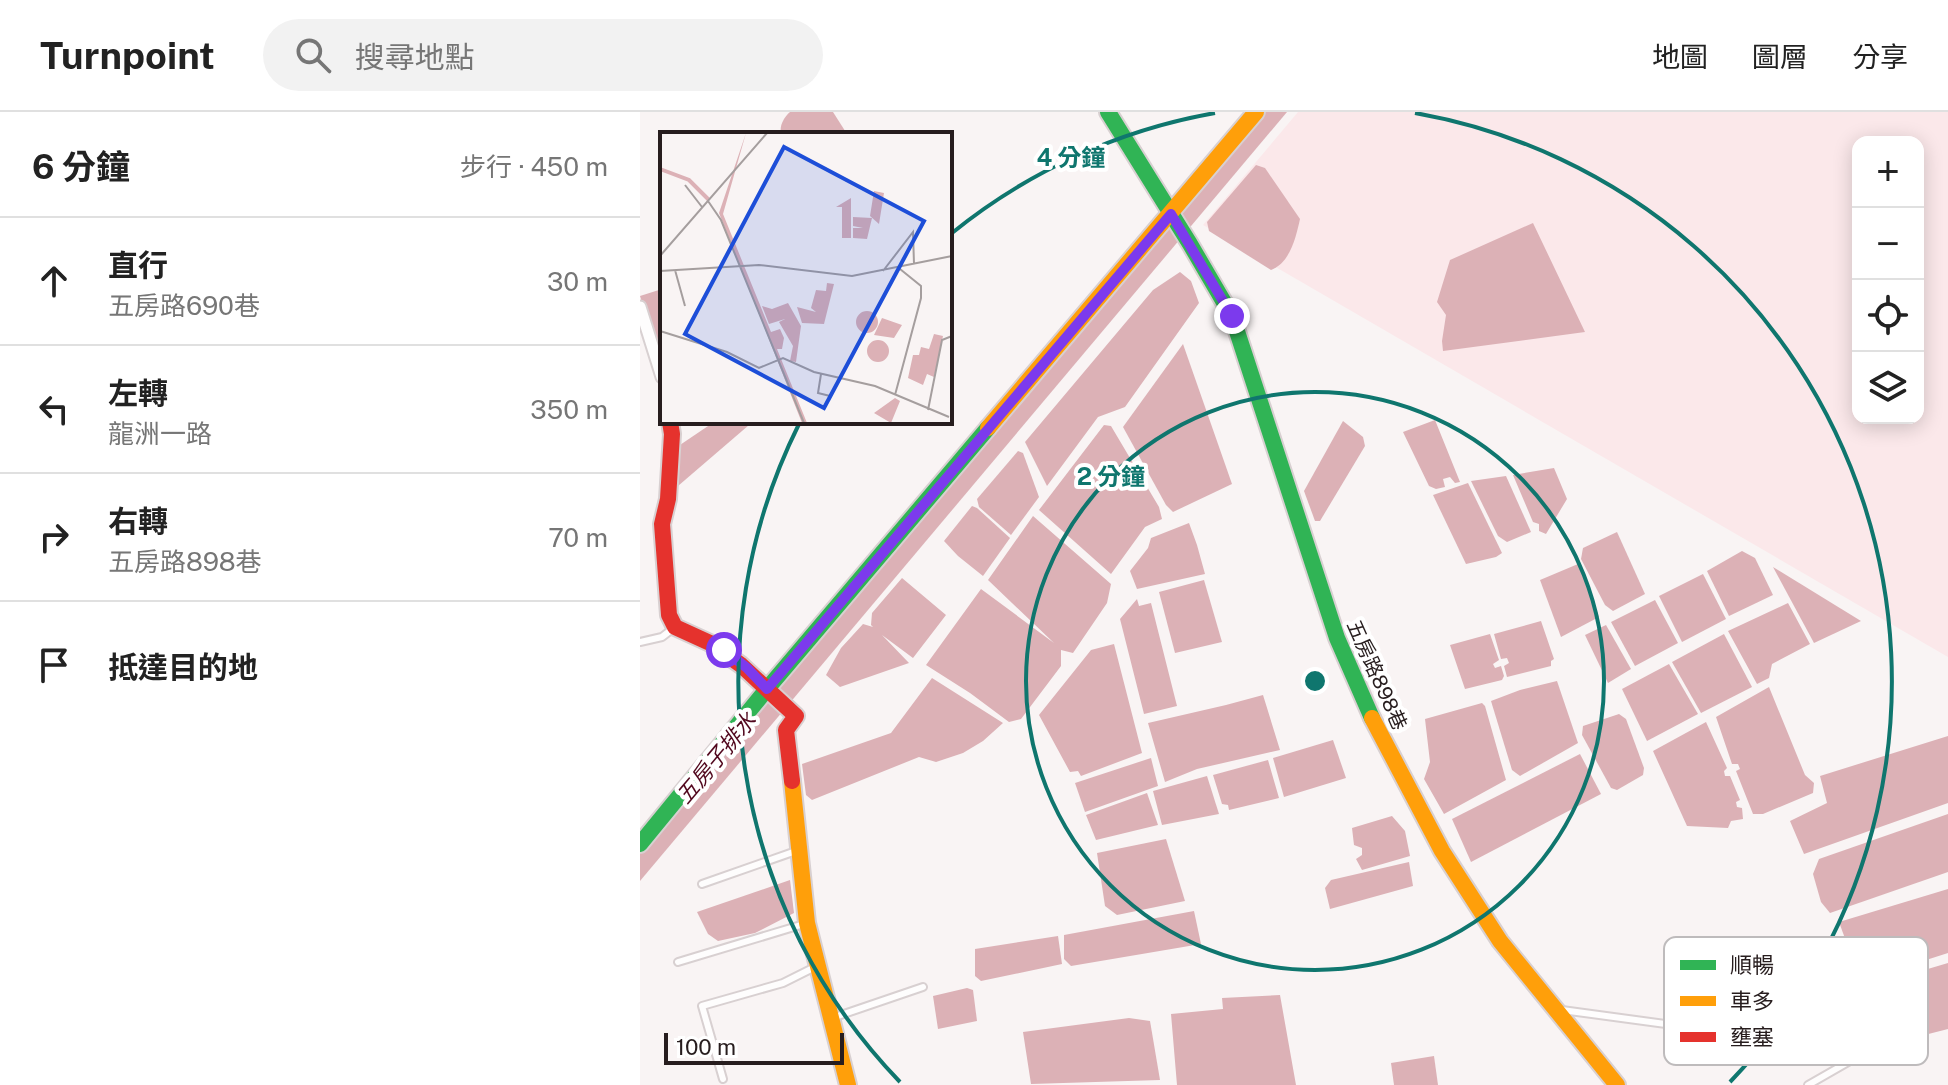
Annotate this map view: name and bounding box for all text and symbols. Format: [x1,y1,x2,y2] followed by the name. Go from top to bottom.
[263,19,823,91] search box
[40,33,215,78] text: Turnpoint
[291,33,335,77] icon: search
[355,39,475,75] text: 搜尋地點
[1652,40,1708,73] text: 地圖
[1752,40,1808,73] text: 圖層
[1852,40,1908,73] text: 分享
[660,132,952,424] inset map
[1852,136,1924,424] map controls
[1852,136,1924,208] button: +
[1036,143,1106,171] text: 4 分鐘
[32,147,130,187] text: 6 分鐘
[460,151,608,182] text: 步行 · 450 m
[1852,208,1924,280] button: −
[108,247,168,283] text: 直行
[32,259,76,303] icon: ahead
[547,266,608,297] text: 30 m
[1852,280,1924,352] button: locate
[108,290,260,321] text: 五房路690巷
[1214,298,1250,334] route end
[1852,352,1924,424] button: layers
[108,375,168,411] text: 左轉
[32,387,76,431] icon: left
[530,394,608,425] text: 350 m
[108,418,212,449] text: 龍洲一路
[1077,462,1145,490] text: 2 分鐘
[108,503,168,539] text: 右轉
[32,515,76,559] icon: right
[548,522,608,553] text: 70 m
[108,546,262,577] text: 五房路898巷
[1342,616,1412,734] street label: 五房路898巷
[706,632,742,668] route start
[32,643,76,687] icon: arrive
[108,649,258,685] text: 抵達目的地
[1301,667,1329,695] centre of rings
[671,707,762,808] water label: 五房子排水
[1664,937,1928,1065] legend
[1730,952,1774,978] text: 順暢
[1730,988,1774,1014] text: 車多
[1730,1024,1774,1050] text: 壅塞
[664,1029,844,1065] scale bar
[676,1034,736,1060] text: 100 m

